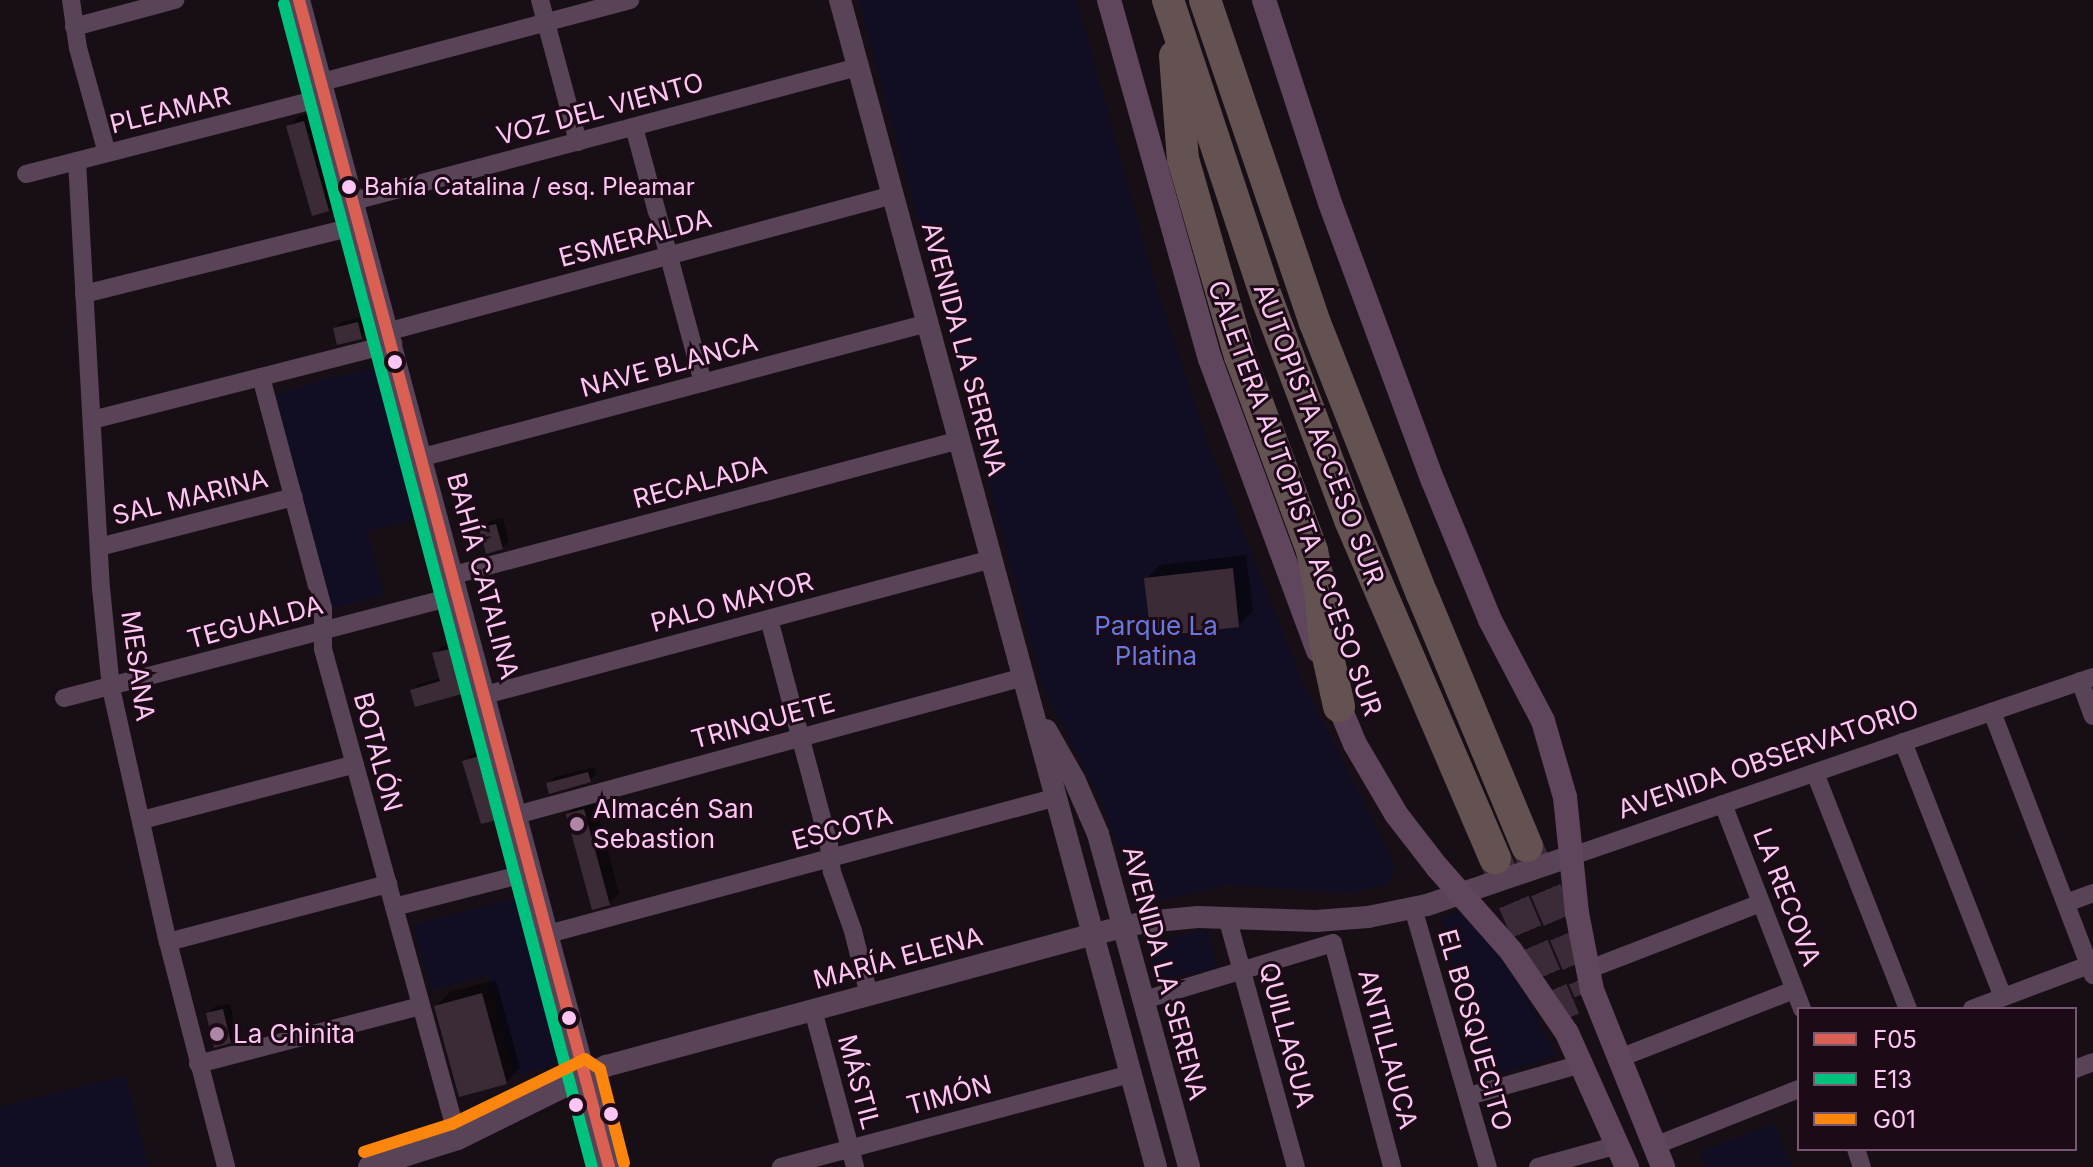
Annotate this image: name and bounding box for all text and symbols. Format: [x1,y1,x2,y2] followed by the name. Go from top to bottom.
[493,66,707,152] street label: VOZ DEL VIENTO
[107,80,233,140] street label: PLEAMAR
[364,173,695,201] place label: Bahía Catalina / esq. Pleamar
[341,179,357,195] marker: Bahía Catalina / esq. Pleamar
[555,203,715,273] street label: ESMERALDA
[915,219,1013,479] street label: AVENIDA LA SERENA
[1201,276,1389,720] street label: CALETERA AUTOPISTA ACCESO SUR
[1247,279,1391,589] street label: AUTOPISTA ACCESO SUR
[577,326,761,404] street label: NAVE BLANCA
[387,354,403,370] unlabelled marker
[630,449,770,515] street label: RECALADA
[109,463,271,531] street label: SAL MARINA
[440,469,526,683] street label: BAHÍA CATALINA
[647,565,817,639] street label: PALO MAYOR
[184,589,326,655] street label: TEGUALDA
[115,609,161,723] street label: MESANA
[1094,610,1218,672] park label: Parque La Platina
[688,687,838,755] street label: TRINQUETE
[347,689,409,815] street label: BOTALÓN
[1613,693,1923,825] street label: AVENIDA OBSERVATORIO
[593,793,754,854] place label: Almacén San Sebastion
[788,800,896,856] street label: ESCOTA
[568,815,586,833] marker: Almacén San Sebastion
[1747,824,1827,970] street label: LA RECOVA
[1116,843,1214,1103] street label: AVENIDA LA SERENA
[810,920,986,996] street label: MARÍA ELENA
[1431,926,1519,1134] street label: EL BOSQUECITO
[1253,959,1321,1111] street label: QUILLAGUA
[1352,966,1424,1132] street label: ANTILLAUCA
[1797,1007,2077,1151] legend
[561,1010,577,1026] unlabelled marker
[233,1018,355,1050] place label: La Chinita
[208,1025,226,1043] marker: La Chinita
[1873,1025,1917,1054] text: F05
[831,1031,887,1133] street label: MÁSTIL
[1873,1065,1912,1094] text: E13
[903,1069,995,1121] street label: TIMÓN
[568,1097,584,1113] unlabelled marker
[1873,1105,1916,1134] text: G01
[603,1106,619,1122] unlabelled marker

